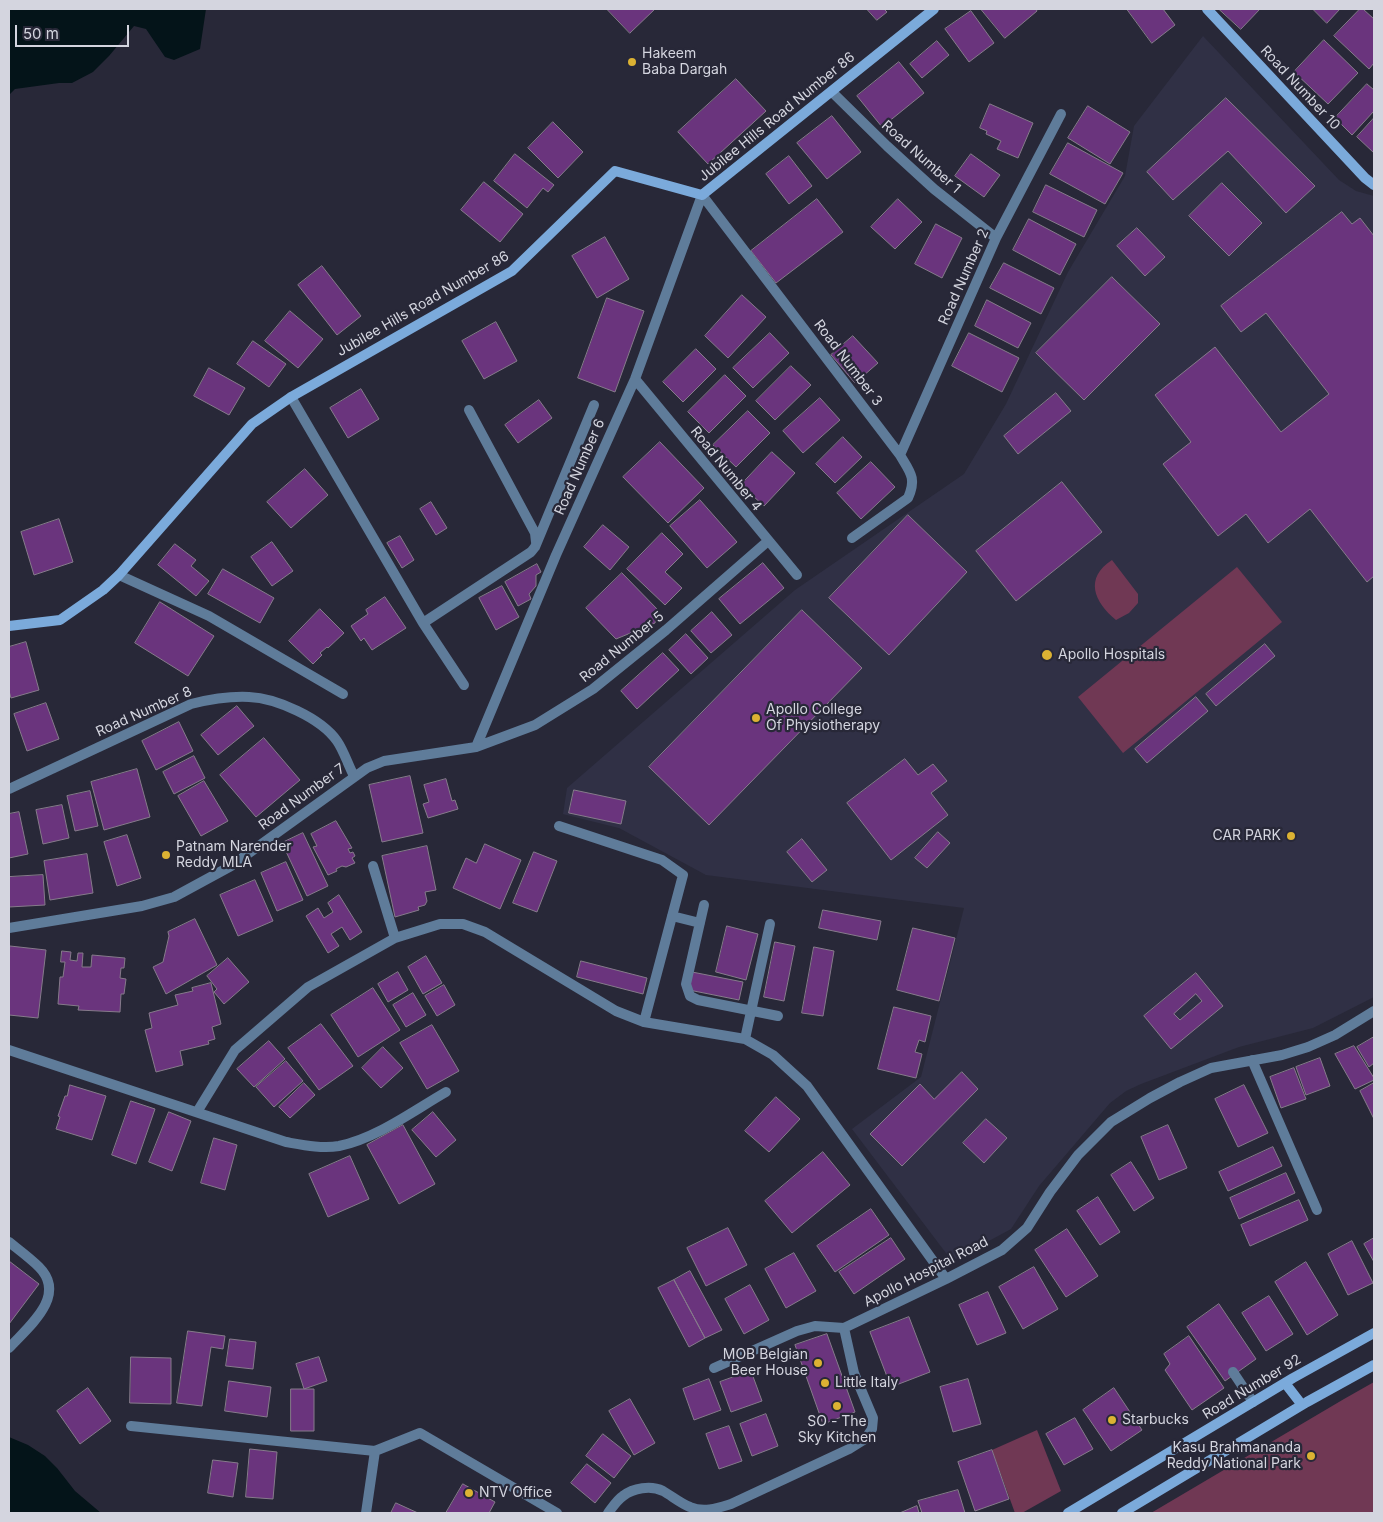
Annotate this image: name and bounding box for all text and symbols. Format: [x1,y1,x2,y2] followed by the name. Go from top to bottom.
[18,15,131,47] scale bar
[23,24,59,43] text: 50 m
[1257,42,1343,134] street label: Road Number 10
[642,46,727,78] place label: Hakeem Baba Dargah
[696,49,858,185] street label: Jubilee Hills Road Number 86
[626,56,638,68] marker: Hakeem Baba Dargah
[878,117,964,197] street label: Road Number 1
[935,226,993,328] street label: Road Number 2
[334,248,512,360] street label: Jubilee Hills Road Number 86
[810,317,886,409] street label: Road Number 3
[551,416,609,518] street label: Road Number 6
[687,423,765,515] street label: Road Number 4
[577,608,667,686] street label: Road Number 5
[1058,647,1165,663] place label: Apollo Hospitals
[1040,648,1054,662] marker: Apollo Hospitals
[93,683,195,741] street label: Road Number 8
[766,702,880,734] place label: Apollo College Of Physiotherapy
[750,712,762,724] marker: Apollo College Of Physiotherapy
[256,760,348,834] street label: Road Number 7
[1212,828,1281,844] place label: CAR PARK
[1285,830,1297,842] marker: CAR PARK
[176,839,292,872] place label: Patnam Narender Reddy MLA
[160,849,172,861] marker: Patnam Narender Reddy MLA
[861,1233,991,1311] street label: Apollo Hospital Road
[723,1347,808,1380] place label: MOB Belgian Beer House
[1200,1351,1304,1423] street label: Road Number 92
[812,1357,824,1369] marker: MOB Belgian Beer House
[835,1375,898,1391] place label: Little Italy
[819,1377,831,1389] marker: Little Italy
[831,1400,843,1412] marker: SO - The Sky Kitchen
[1122,1412,1189,1428] place label: Starbucks
[798,1414,876,1446] place label: SO - The Sky Kitchen
[1106,1414,1118,1426] marker: Starbucks
[1167,1440,1301,1472] place label: Kasu Brahmananda Reddy National Park
[1305,1450,1317,1462] marker: Kasu Brahmananda Reddy National Park
[479,1485,552,1501] place label: NTV Office
[463,1487,475,1499] marker: NTV Office

